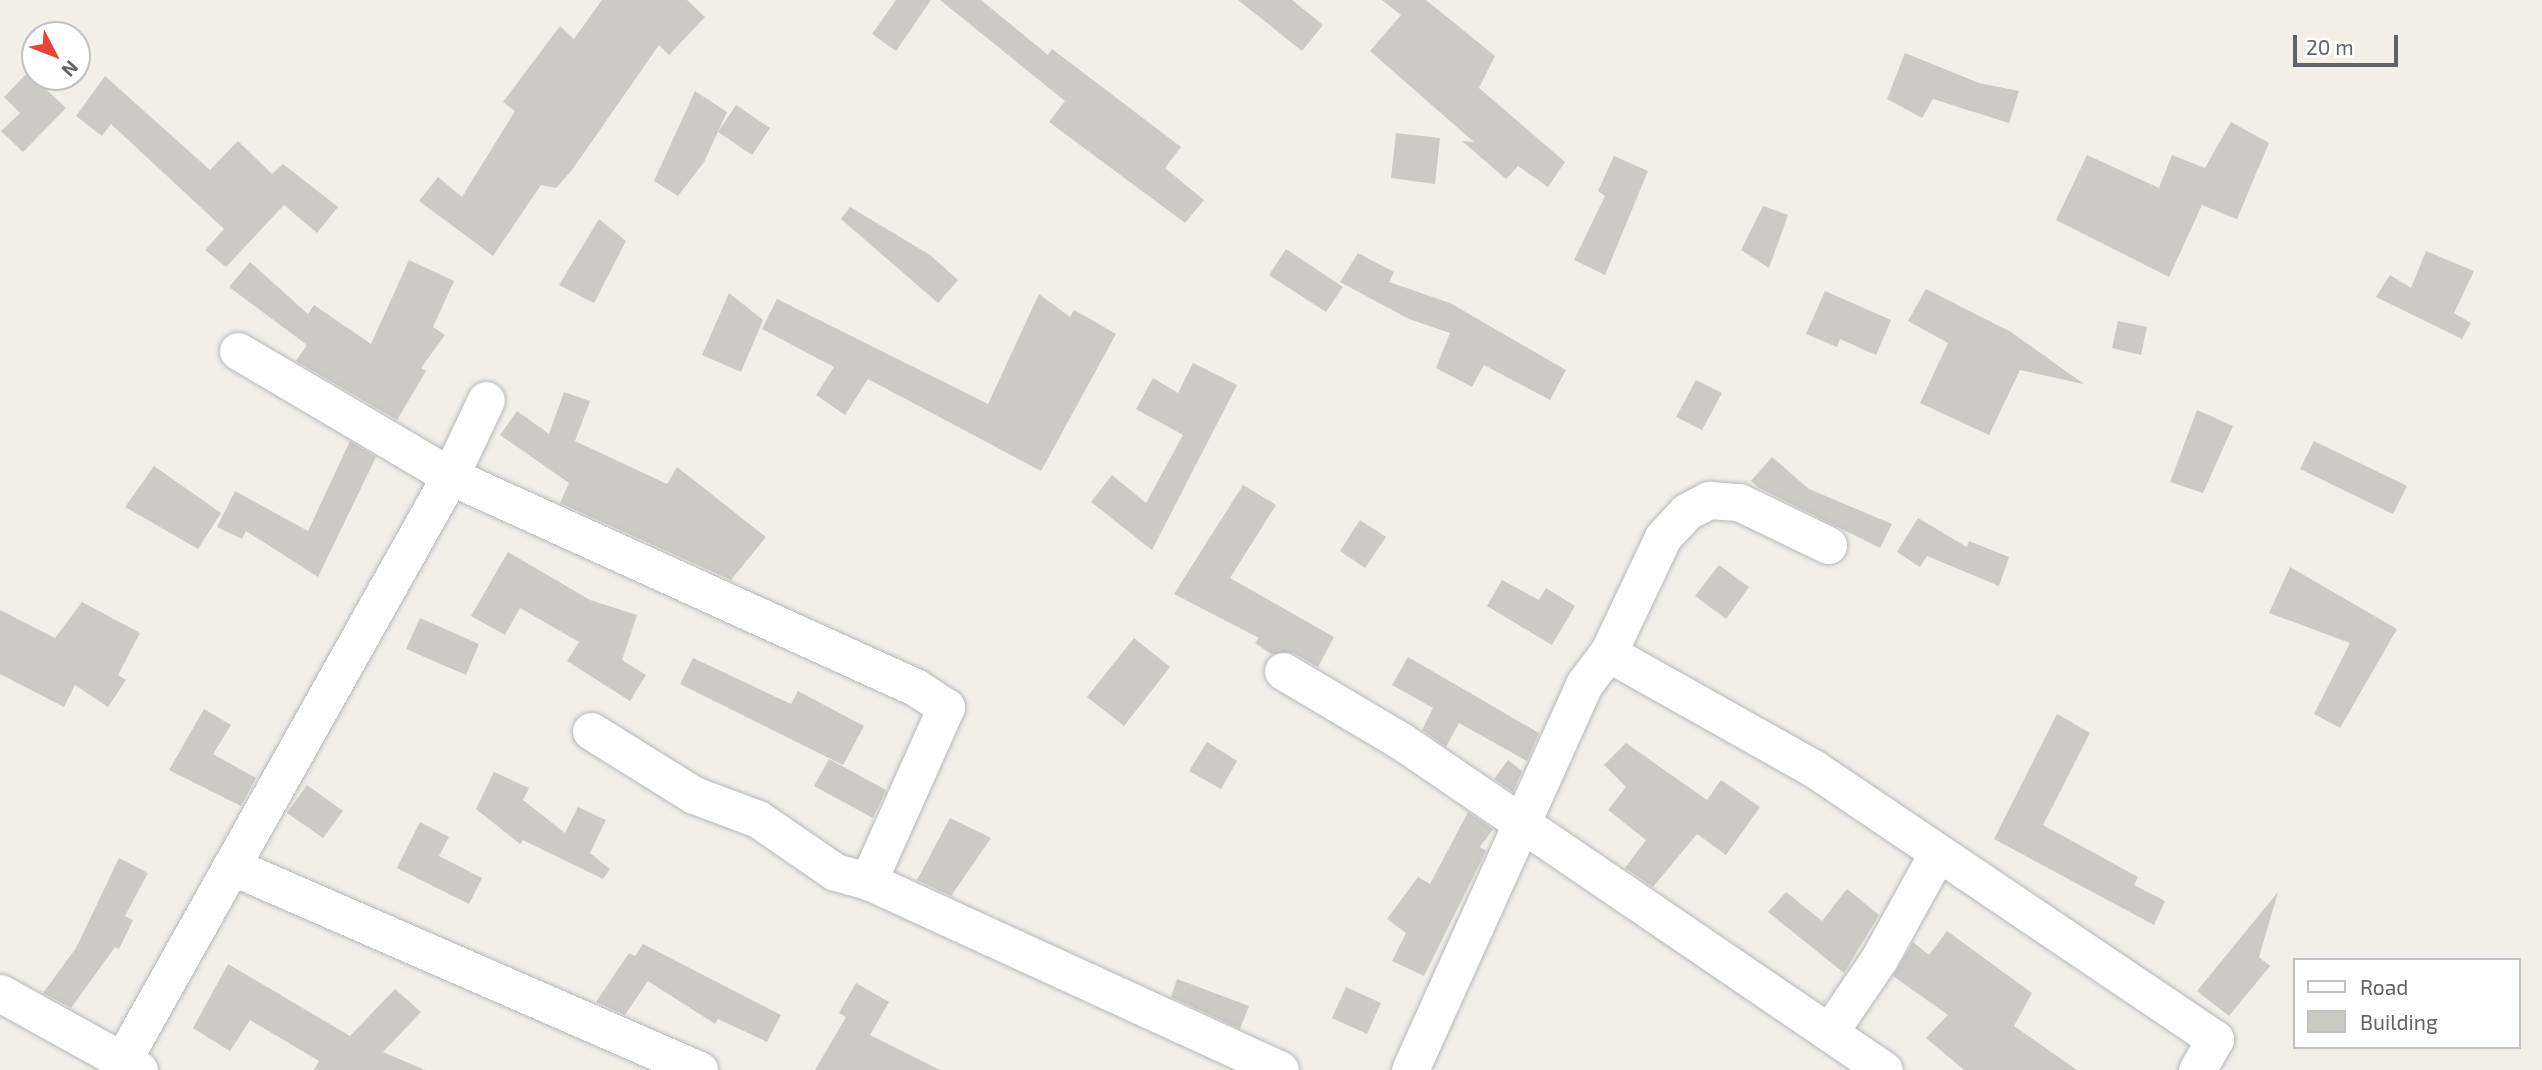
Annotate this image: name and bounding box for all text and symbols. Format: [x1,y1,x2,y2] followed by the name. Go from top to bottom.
[21,21,91,91] north arrow
[2297,21,2402,65] scale bar
[2306,34,2354,59] text: 20 m
[57,56,84,82] text: N
[2294,958,2521,1049] legend
[2360,974,2408,999] text: Road
[2360,1009,2438,1034] text: Building

